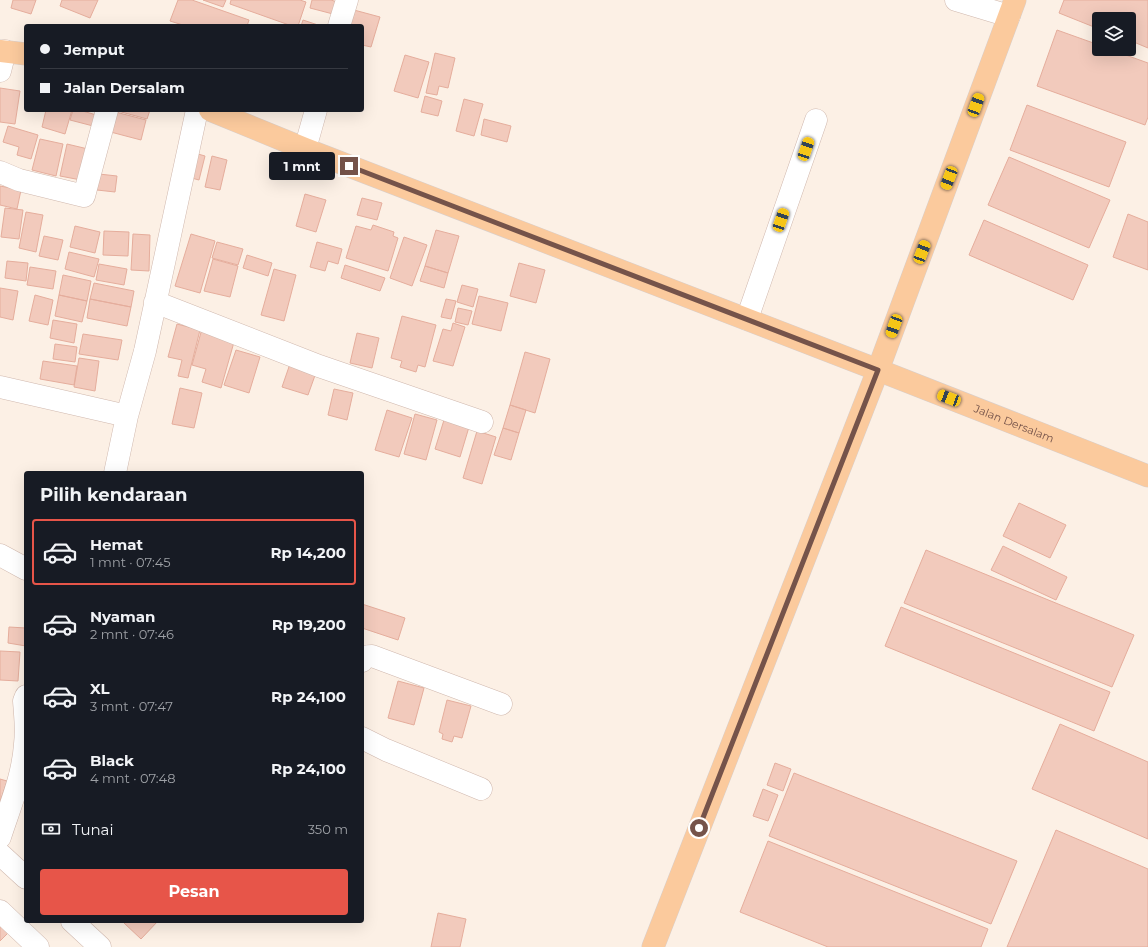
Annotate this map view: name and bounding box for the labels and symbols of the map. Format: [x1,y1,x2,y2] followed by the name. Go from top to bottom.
[966,92,986,118] car
[796,136,816,162] car
[269,152,335,180] callout: 1 mnt
[340,157,358,175] route end
[939,165,959,191] car
[771,207,791,233] car
[912,239,932,265] car
[884,313,904,339] car
[936,388,962,408] car
[971,401,1056,445] street label: Jalan Dersalam
[690,819,708,837] route start

